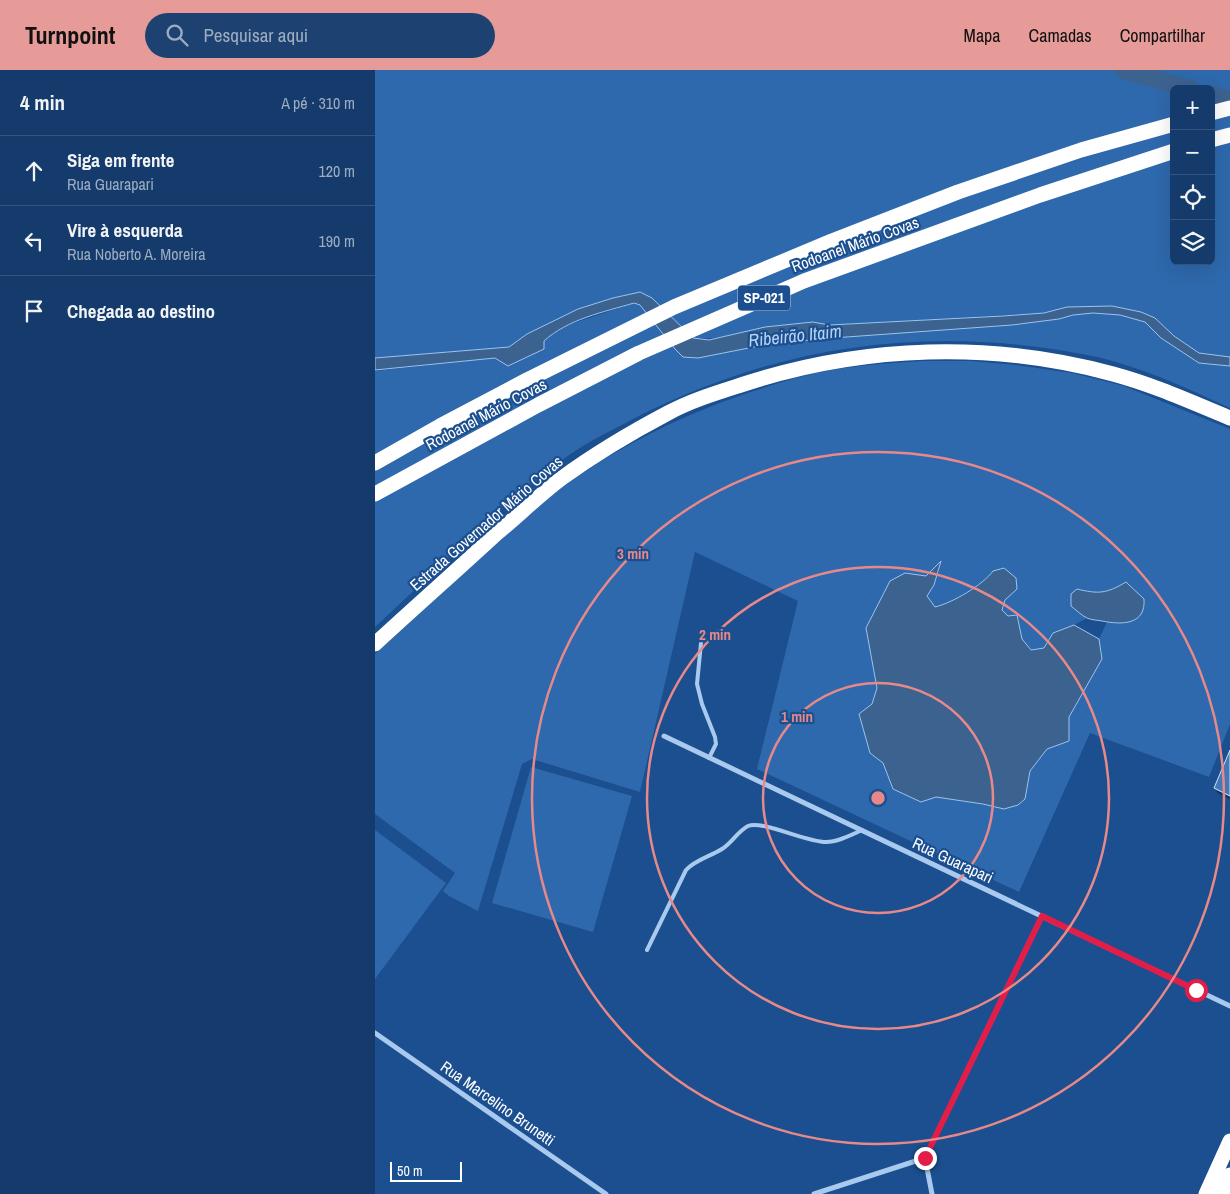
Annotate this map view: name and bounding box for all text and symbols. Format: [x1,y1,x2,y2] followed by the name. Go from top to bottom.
[145,13,495,58] search box
[25,19,115,51] text: Turnpoint
[163,21,191,49] icon: search
[203,22,308,48] text: Pesquisar aqui
[964,23,1001,48] text: Mapa
[1029,23,1092,48] text: Camadas
[1120,23,1205,48] text: Compartilhar
[1170,85,1215,265] map controls
[1170,85,1215,130] button: +
[20,88,65,117] text: 4 min
[281,92,355,114] text: A pé · 310 m
[1170,130,1215,175] button: −
[67,147,174,173] text: Siga em frente
[20,157,48,185] icon: ahead
[319,160,355,182] text: 120 m
[67,173,154,195] text: Rua Guarapari
[1170,175,1215,220] button: locate
[788,211,922,277] street label: Rodoanel Mário Covas
[67,217,183,243] text: Vire à esquerda
[1170,220,1215,265] button: layers
[20,227,48,255] icon: left
[319,230,355,252] text: 190 m
[67,243,206,265] text: Rua Noberto A. Moreira
[738,286,790,310] road number: SP-021
[20,297,48,325] icon: arrive
[67,298,215,324] text: Chegada ao destino
[747,318,843,353] water label: Ribeirão Itaim
[422,373,550,455] street label: Rodoanel Mário Covas
[405,450,567,596] street label: Estrada Governador Mário Covas
[617,543,649,564] text: 3 min
[699,624,731,645] text: 2 min
[781,706,813,727] text: 1 min
[869,789,887,807] centre of rings
[909,832,997,888] street label: Rua Guarapari
[1185,979,1208,1002] route start
[436,1055,560,1151] street label: Rua Marcelino Brunetti
[914,1147,937,1170] route end
[390,1159,463,1182] scale bar
[397,1162,423,1180] text: 50 m

